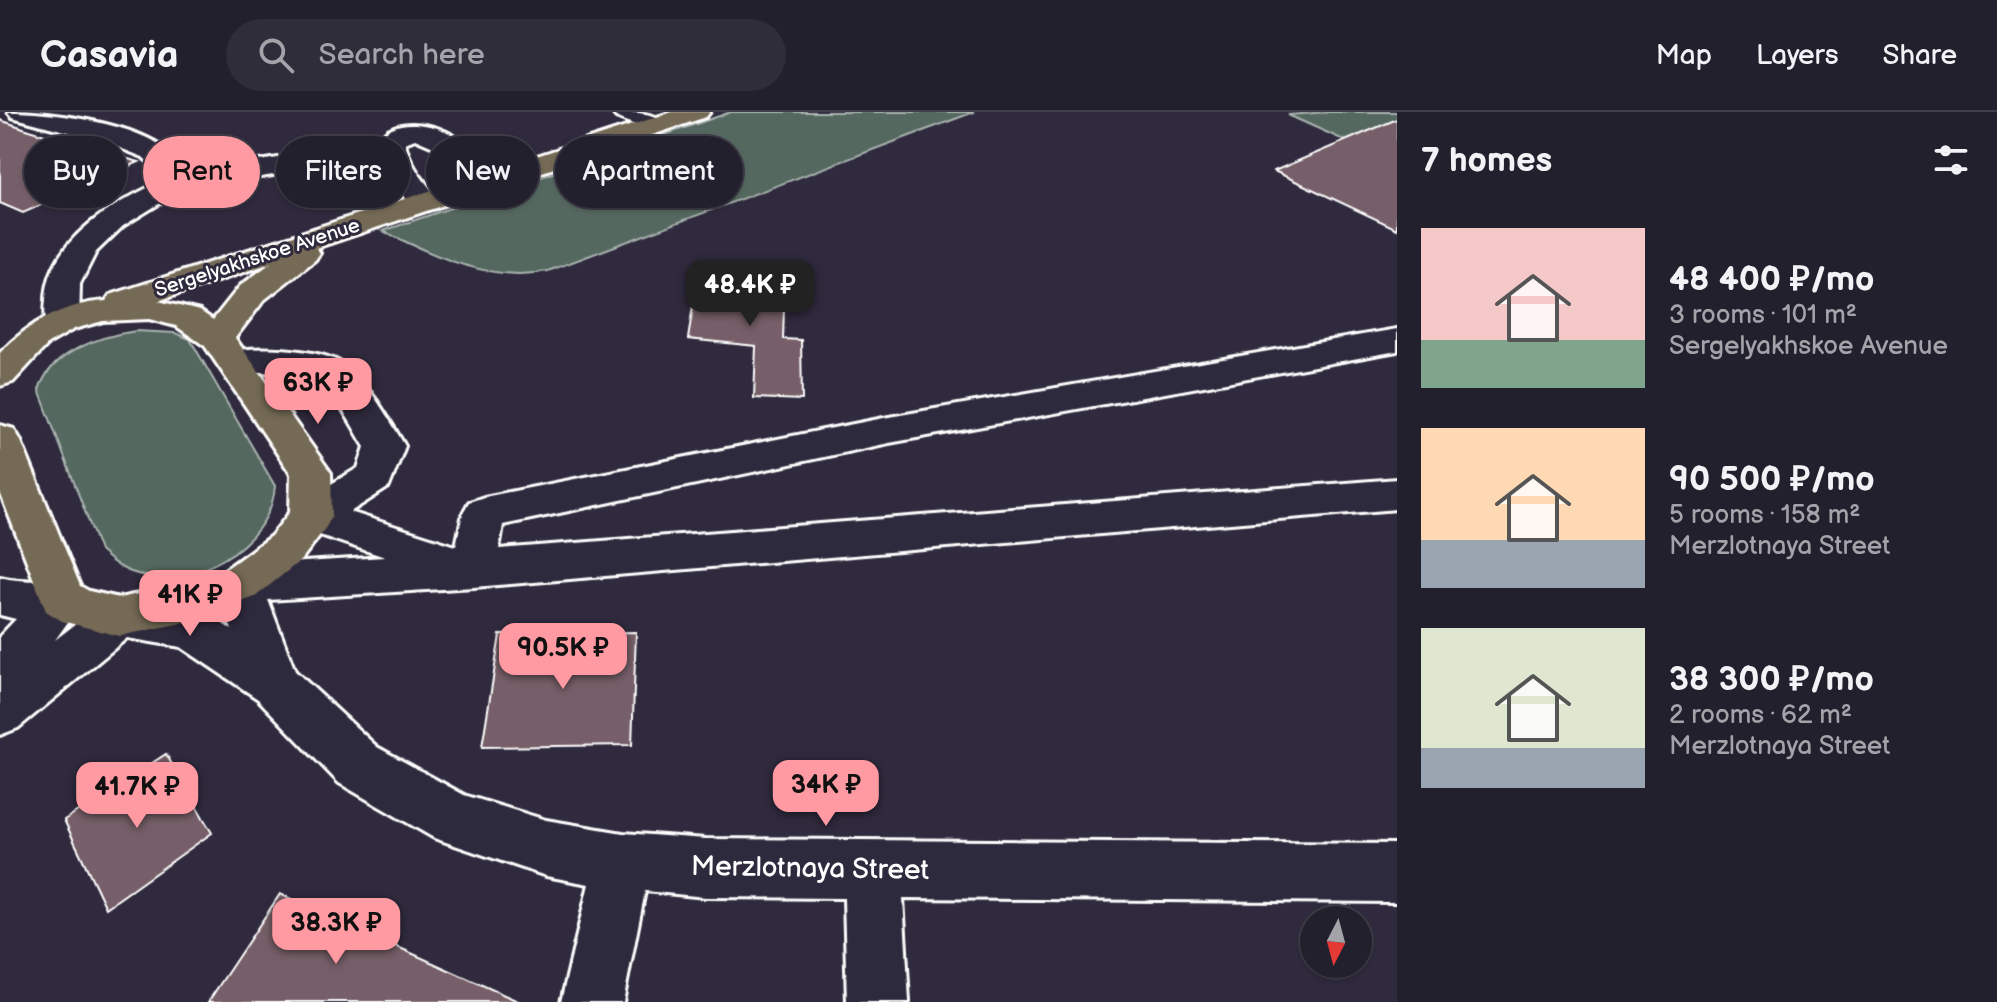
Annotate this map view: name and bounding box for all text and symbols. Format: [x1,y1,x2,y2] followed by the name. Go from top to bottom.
[226,19,786,91] search box
[40,33,178,78] text: Casavia
[254,33,298,77] icon: search
[318,37,485,73] text: Search here
[1656,39,1712,72] text: Map
[1756,39,1839,72] text: Layers
[1883,39,1957,72] text: Share
[24,136,127,208] chip: Buy
[143,136,260,208] chip: Rent
[276,136,410,208] chip: Filters
[426,136,539,208] chip: New
[555,136,743,208] chip: Apartment
[1929,138,1973,182] icon: filters
[1421,140,1552,181] text: 7 homes
[152,213,363,303] street label: Sergelyakhskoe Avenue
[1669,259,1874,300] text: 48 400 ₽/mo
[676,260,824,328] pin: 48.4K ₽
[1485,260,1581,356] icon: home
[704,270,796,301] text: 48.4K ₽
[1669,300,1857,331] text: 3 rooms · 101 m²
[1669,331,1948,362] text: Sergelyakhskoe Avenue
[262,358,374,426] pin: 63K ₽
[283,368,353,399] text: 63K ₽
[1669,459,1875,500] text: 90 500 ₽/mo
[1485,460,1581,556] icon: home
[1669,500,1861,531] text: 5 rooms · 158 m²
[1669,531,1890,562] text: Merzlotnaya Street
[134,570,246,638] pin: 41K ₽
[157,580,223,611] text: 41K ₽
[489,623,637,691] pin: 90.5K ₽
[517,633,609,664] text: 90.5K ₽
[1669,659,1874,700] text: 38 300 ₽/mo
[1485,660,1581,756] icon: home
[1669,700,1852,731] text: 2 rooms · 62 m²
[1669,731,1890,762] text: Merzlotnaya Street
[770,760,882,828] pin: 34K ₽
[63,762,211,830] pin: 41.7K ₽
[791,770,861,801] text: 34K ₽
[94,772,180,803] text: 41.7K ₽
[691,850,930,887] street label: Merzlotnaya Street
[262,898,410,966] pin: 38.3K ₽
[1300,906,1372,978] north arrow
[1300,906,1372,978] map controls
[290,908,382,939] text: 38.3K ₽

